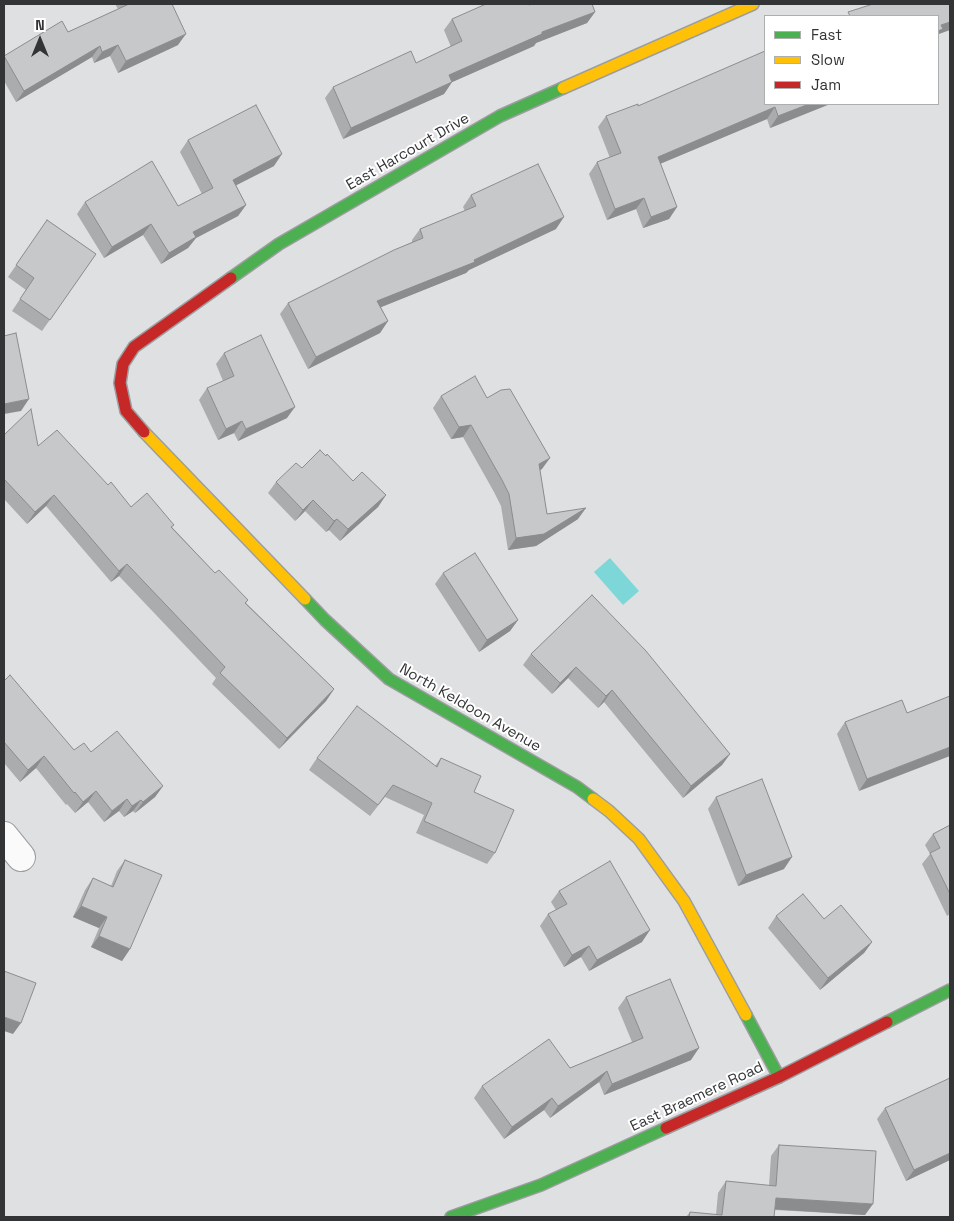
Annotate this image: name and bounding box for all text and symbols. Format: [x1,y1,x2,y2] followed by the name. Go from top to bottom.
[15,15,65,65] north arrow
[764,15,939,105] legend
[35,16,45,34] text: N
[811,25,842,44] text: Fast
[811,50,845,69] text: Slow
[811,75,841,94] text: Jam
[343,109,473,195] street label: East Harcourt Drive
[396,660,544,756] street label: North Keldoon Avenue
[628,1058,766,1136] street label: East Braemere Road

